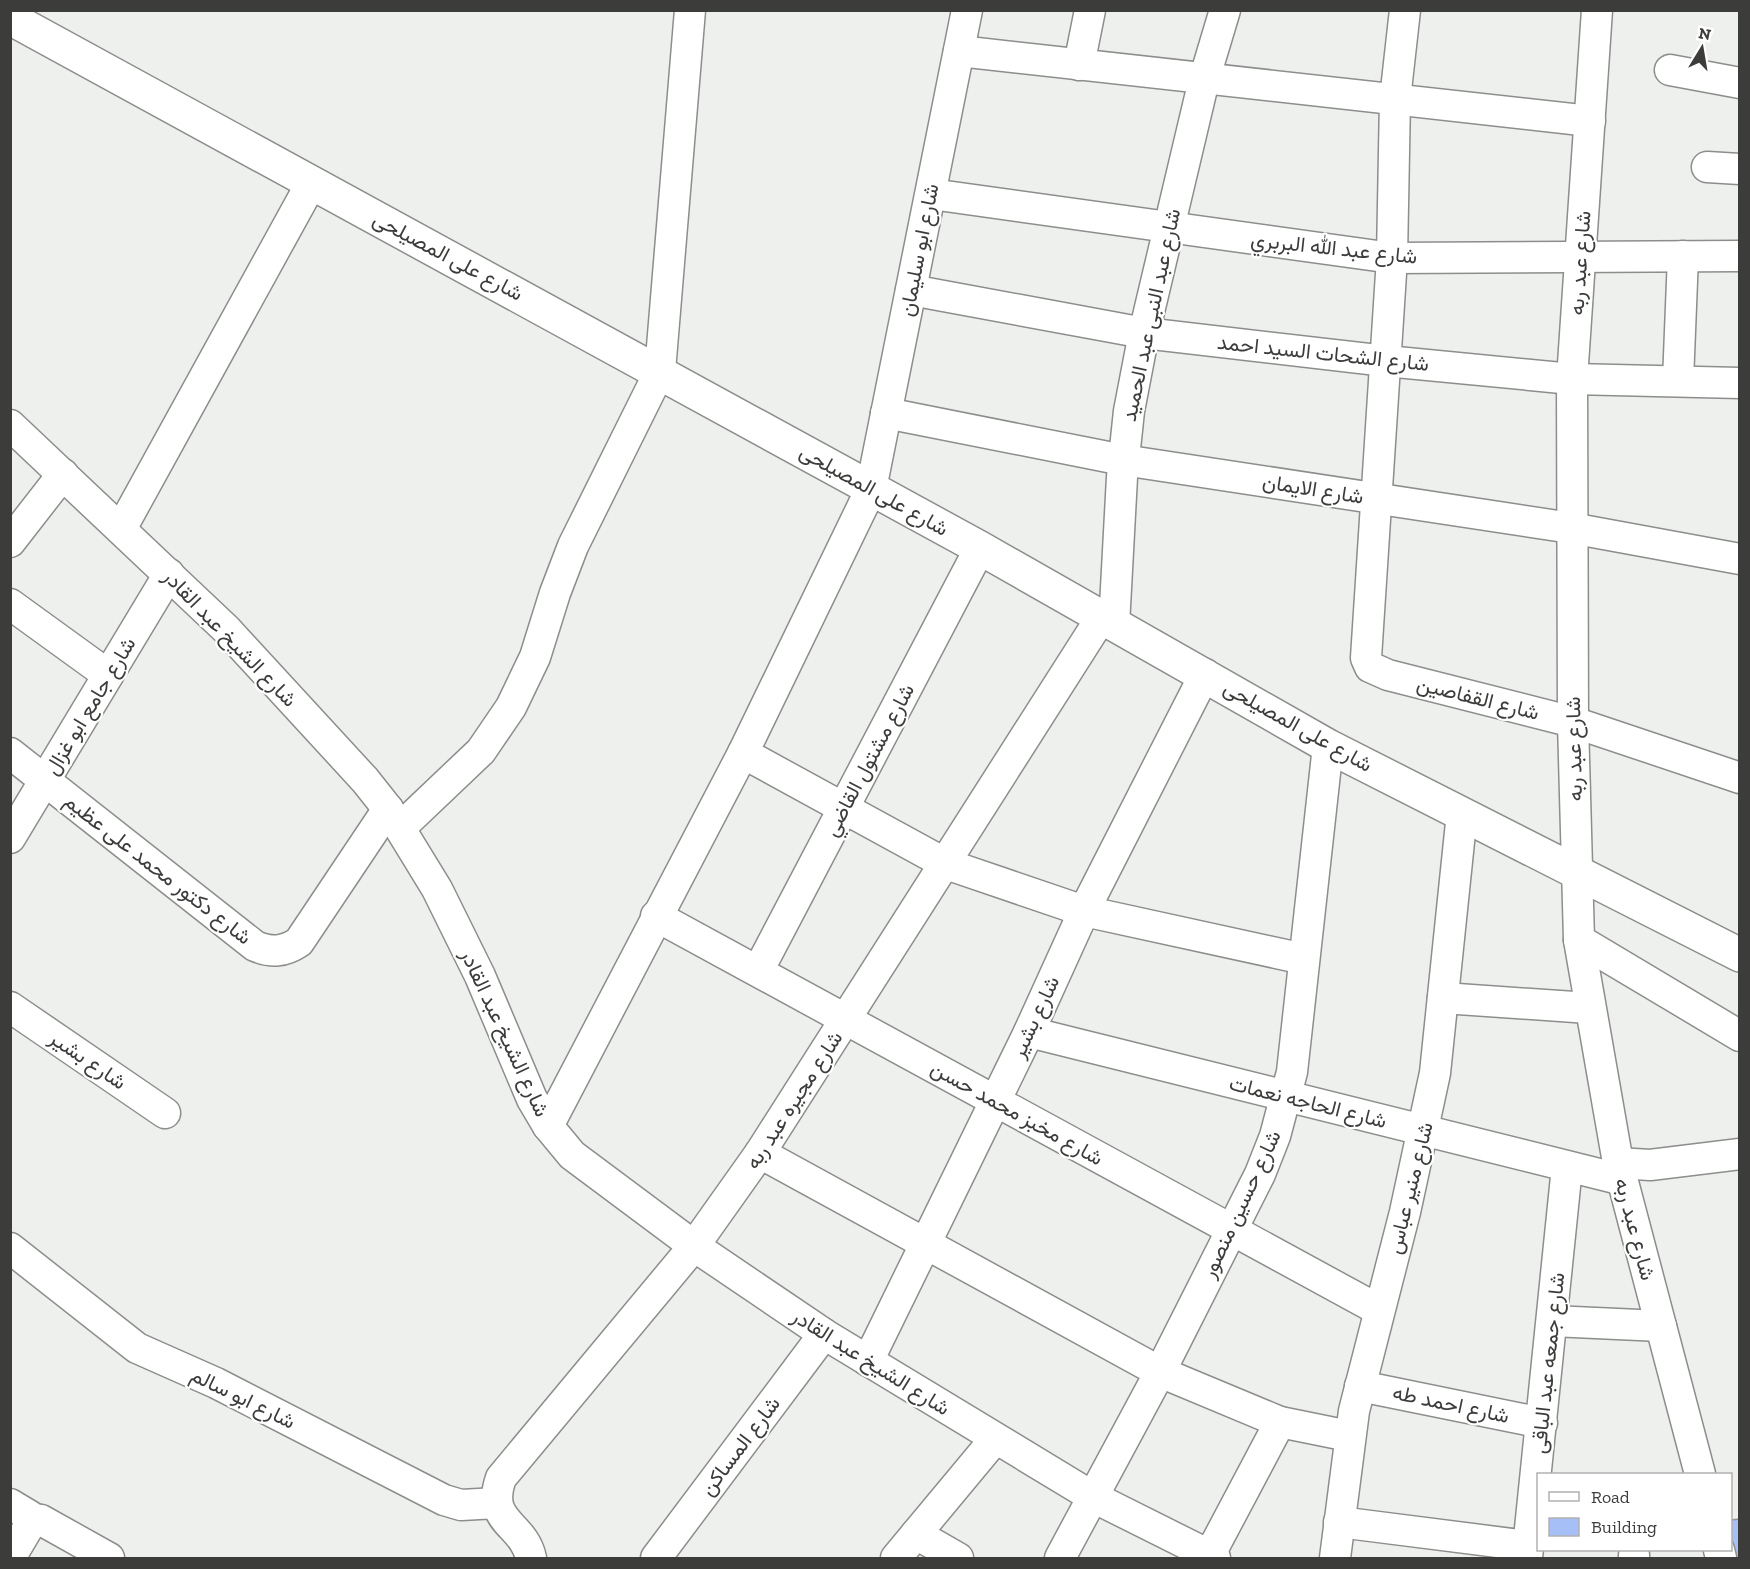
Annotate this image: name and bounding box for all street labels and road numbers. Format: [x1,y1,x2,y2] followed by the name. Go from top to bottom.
[893,181,946,319] street label: شارع ابو سليمان
[368,205,528,307] street label: شارع على المصيلحى
[1116,206,1187,424] street label: شارع عبد النبى عبد الحميد
[1563,210,1598,316] street label: شارع عبد ربه
[1249,226,1419,274] street label: شارع عبد الله البربري
[1216,329,1430,378] street label: شارع الشحات السيد احمد
[794,438,953,543] street label: شارع على المصيلحى
[1260,468,1365,511] street label: شارع الايمان
[156,563,303,713] street label: شارع الشيخ عبد القادر
[39,632,142,780] street label: شارع جامع ابو غزال
[1414,670,1542,727] street label: شارع القفاصين
[1218,674,1377,779] street label: شارع على المصيلحى
[818,679,924,843] street label: شارع مشتول القاضي
[1560,696,1589,802] street label: شارع عبد ربه
[59,788,257,951] street label: شارع دكتور محمد على عظيم
[453,944,555,1121] street label: شارع الشيخ عبد القادر
[1004,972,1066,1063] street label: شارع بشير
[43,1024,131,1096] street label: شارع بشير
[740,1026,849,1175] street label: شارع مجيره عبد ربه
[926,1055,1108,1172] street label: شارع مخبز محمد حسن
[1226,1070,1389,1135] street label: شارع الحاجه نعمات
[1381,1119,1440,1257] street label: شارع منير عباس
[1195,1126,1287,1283] street label: شارع حسين منصور
[1608,1175,1661,1283] street label: شارع عبد ربه
[1526,1271,1571,1455] street label: شارع جمعه عبد الباقى
[786,1302,955,1422] street label: شارع الشيخ عبد القادر
[186,1361,300,1435] street label: شارع ابو سالم
[1390,1379,1512,1430] street label: شارع احمد طه
[694,1391,787,1501] street label: شارع المساكن

